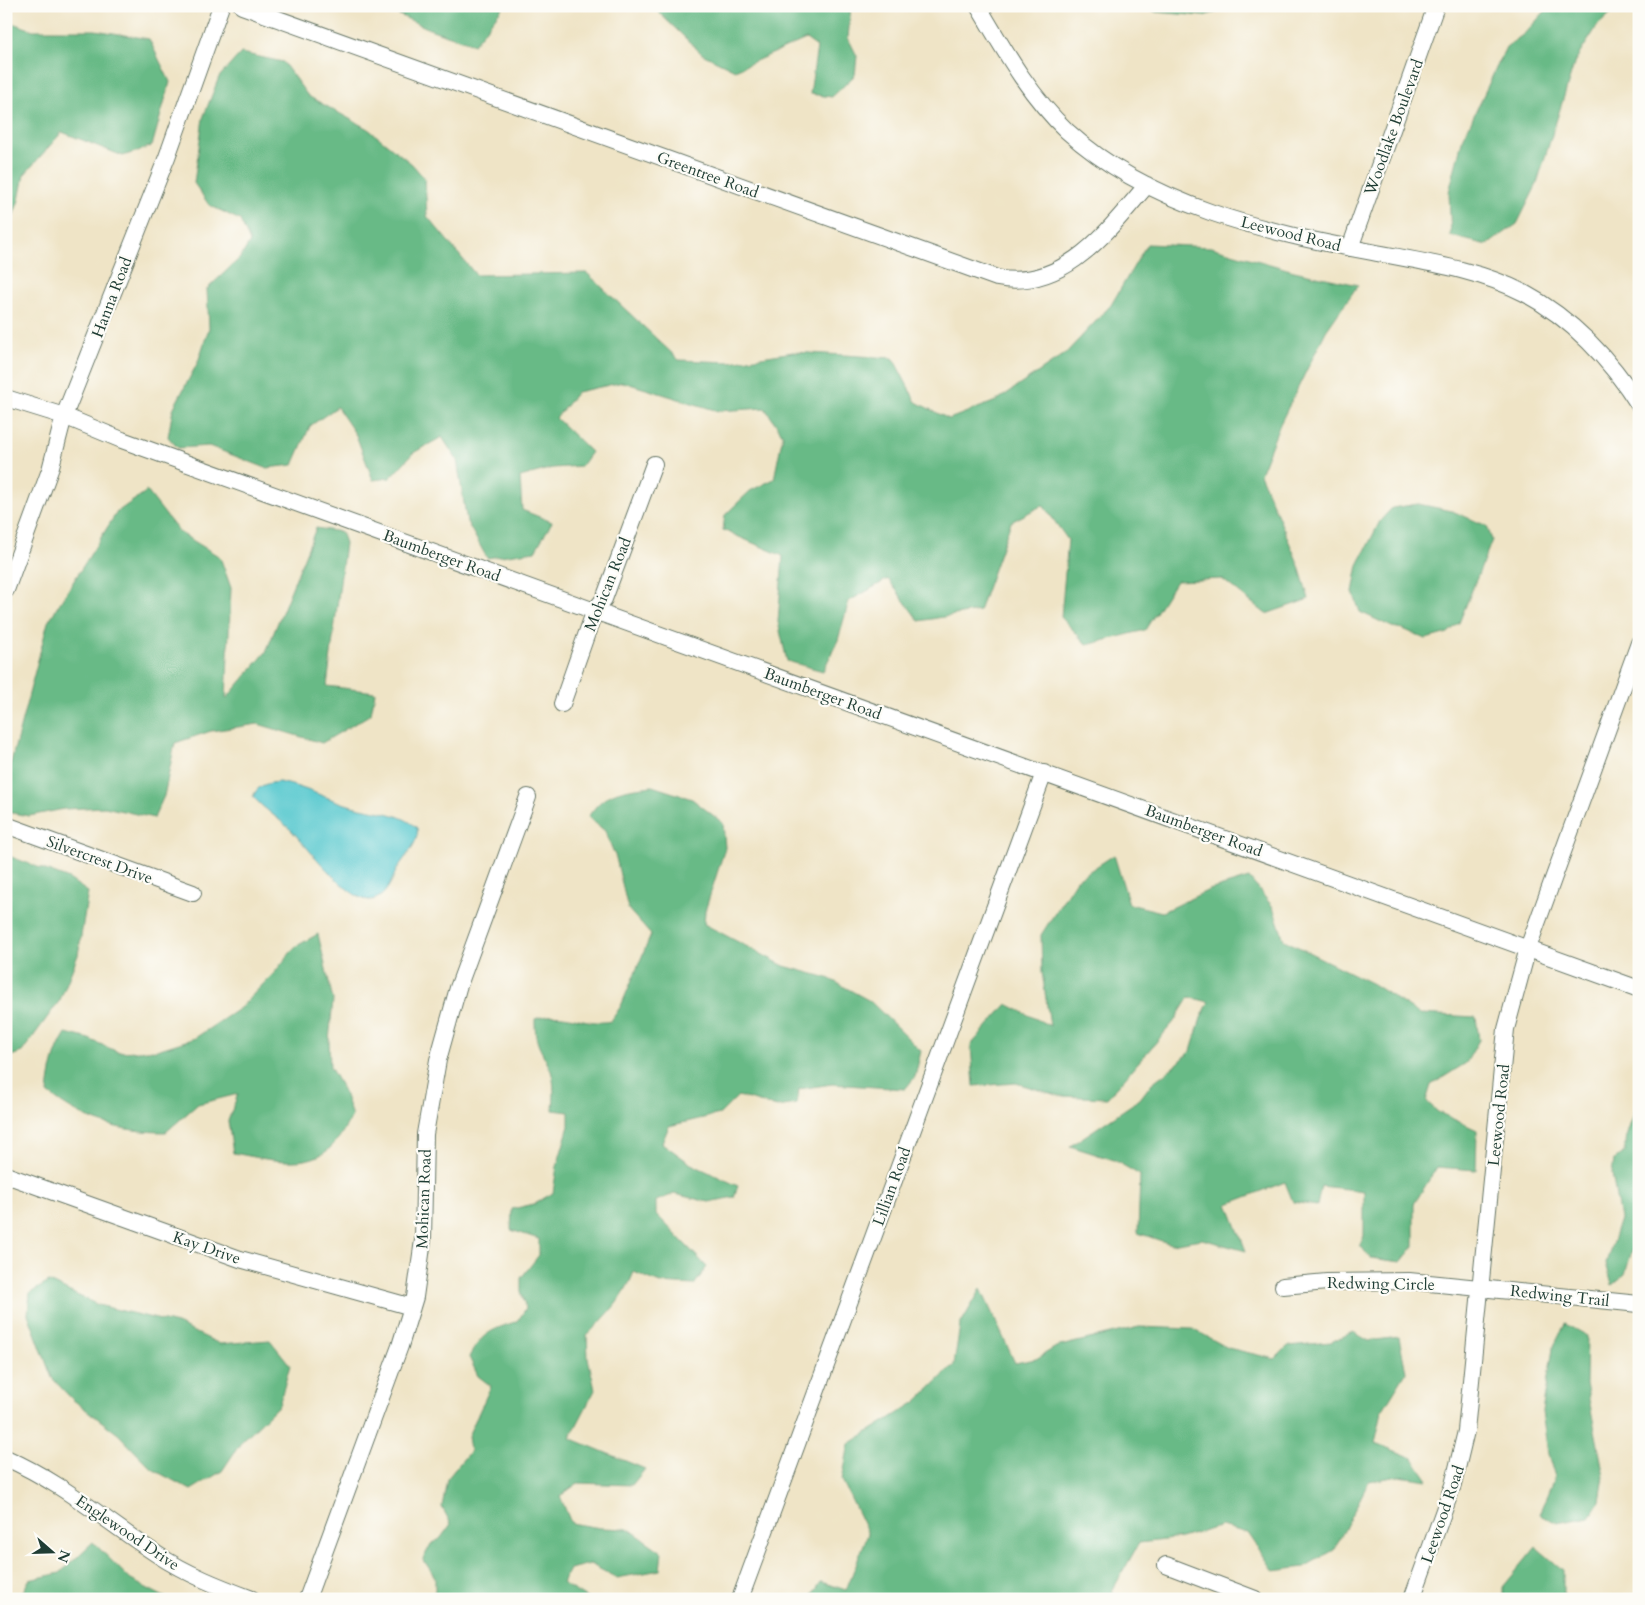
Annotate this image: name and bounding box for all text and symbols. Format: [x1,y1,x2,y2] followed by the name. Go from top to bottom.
[1359,56,1429,200] street label: Woodlake Boulevard
[654,146,762,204] street label: Greentree Road
[1238,211,1344,257] street label: Leewood Road
[86,253,138,341] street label: Hanna Road
[380,525,504,588] street label: Baumberger Road
[579,534,637,635] street label: Mohican Road
[761,663,885,726] street label: Baumberger Road
[1142,800,1266,863] street label: Baumberger Road
[43,831,156,889] street label: Silvercrest Drive
[1483,1063,1515,1167] street label: Leewood Road
[868,1143,917,1229] street label: Lillian Road
[411,1148,437,1249] street label: Mohican Road
[170,1226,243,1270] street label: Kay Drive
[1327,1272,1435,1296] street label: Redwing Circle
[1509,1280,1611,1312] street label: Redwing Trail
[1416,1462,1470,1566] street label: Leewood Road
[71,1490,184,1576] street label: Englewood Drive
[28,1528,78,1578] north arrow
[53,1547,75,1565] text: N

